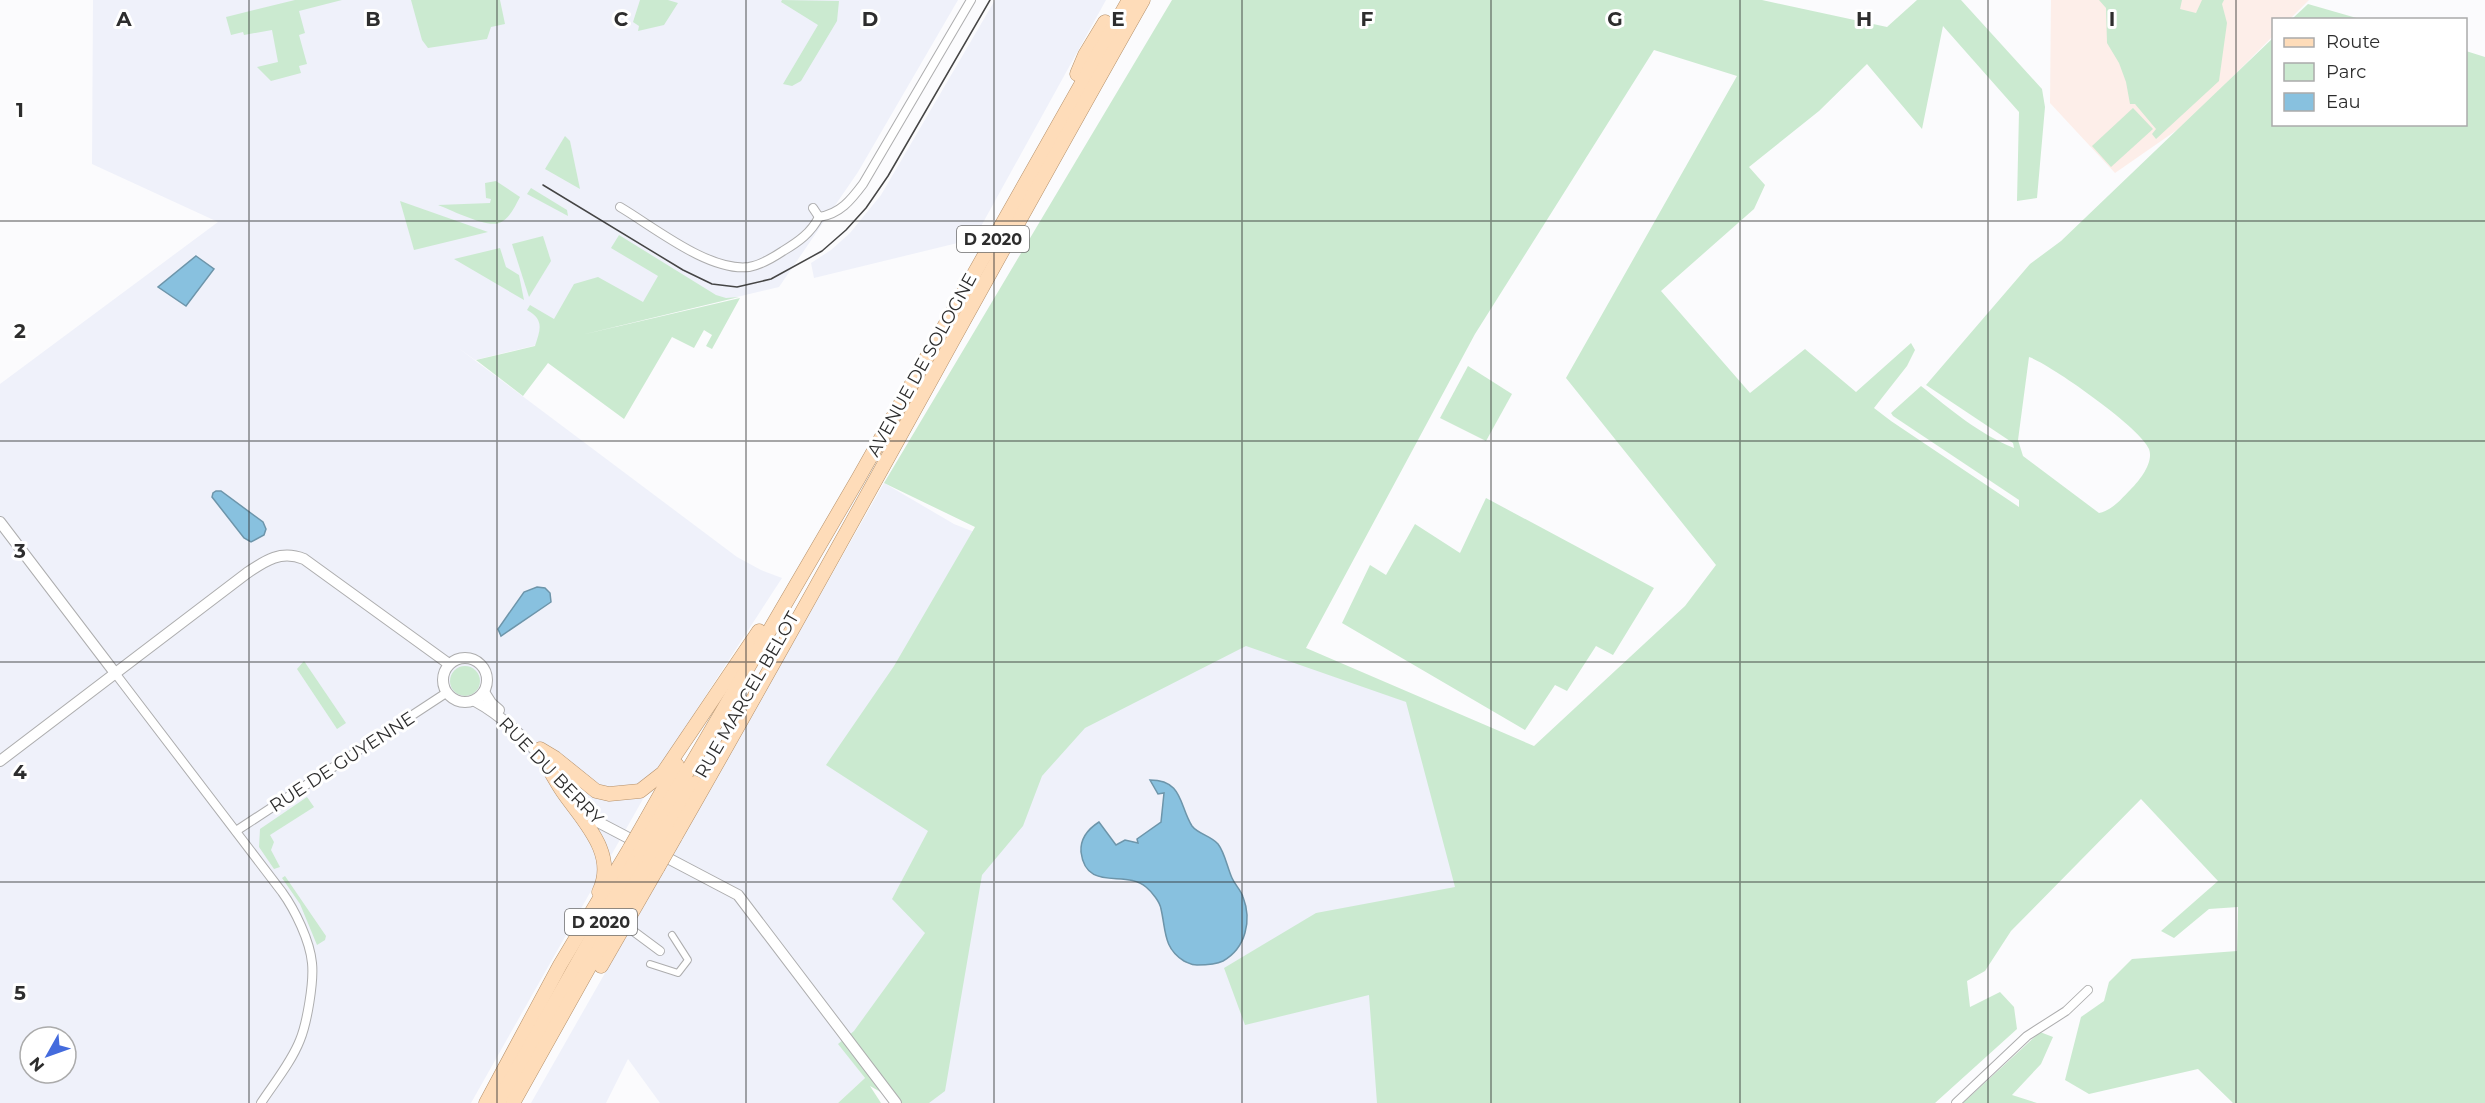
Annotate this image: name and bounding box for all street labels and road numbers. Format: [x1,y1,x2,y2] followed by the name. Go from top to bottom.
[957,226,1029,252] road number: D 2020
[862,270,982,460] street label: AVENUE DE SOLOGNE
[690,607,804,782] street label: RUE MARCEL BELOT
[265,707,419,817] street label: RUE DE GUYENNE
[494,713,608,830] street label: RUE DU BERRY
[565,909,637,935] road number: D 2020

